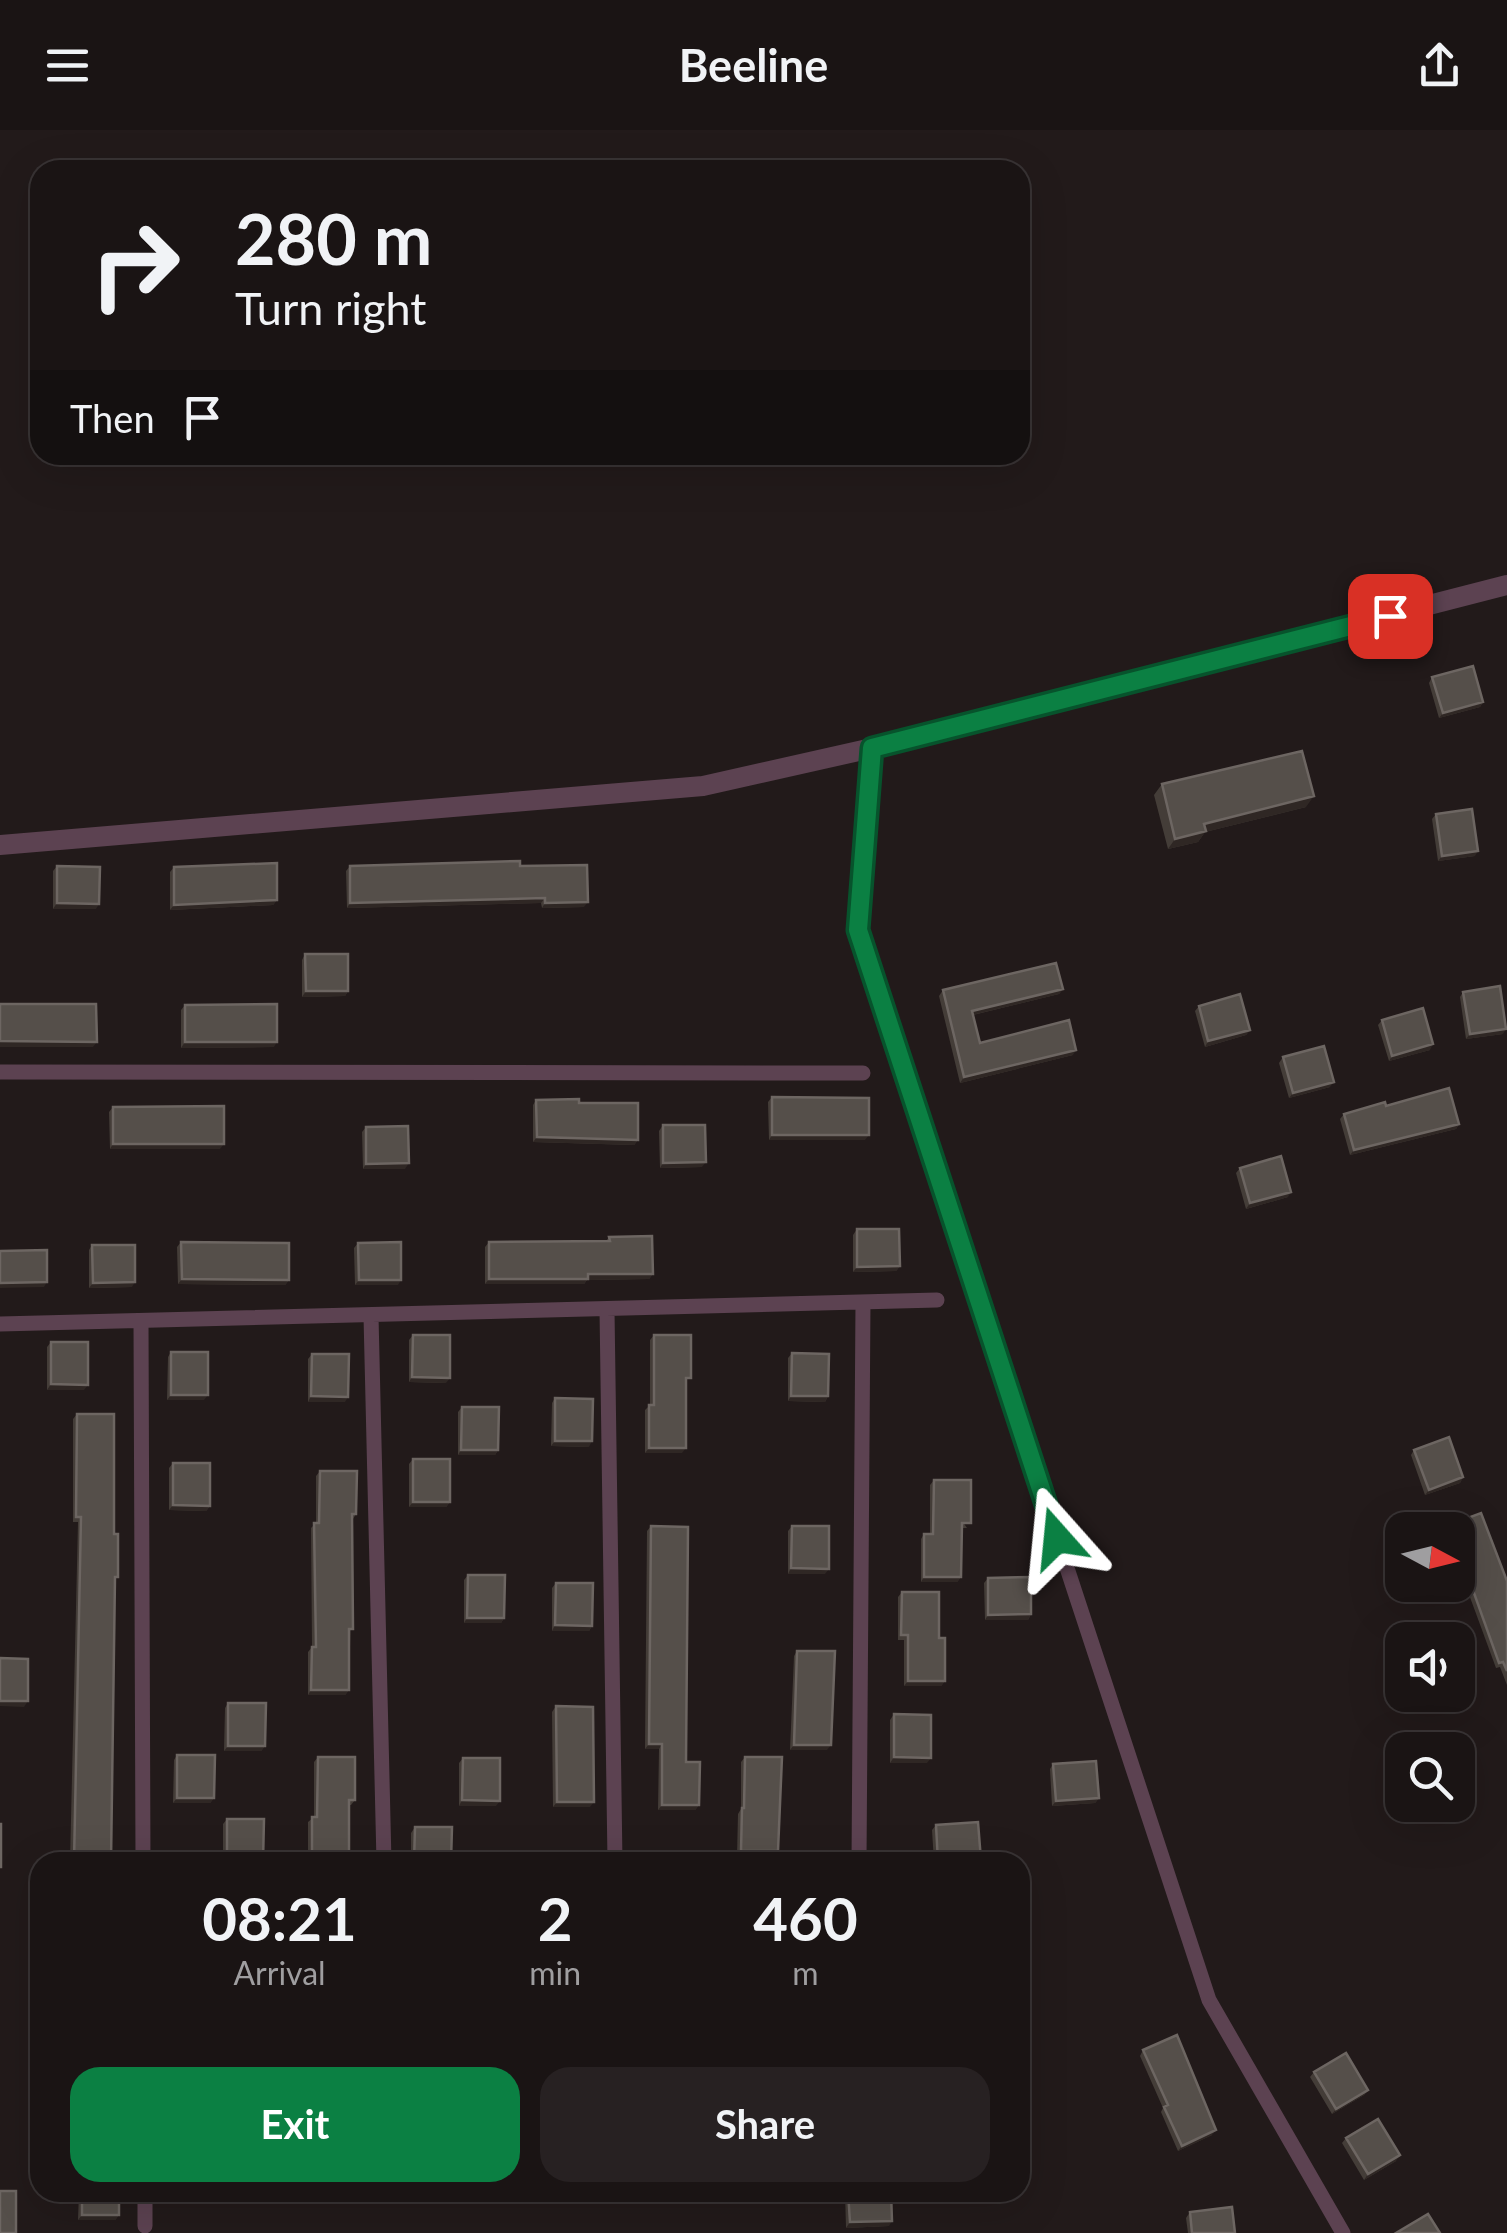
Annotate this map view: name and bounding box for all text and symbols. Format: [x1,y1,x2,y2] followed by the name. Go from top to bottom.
[40,38,95,93] icon: menu
[679,38,828,92] text: Beeline
[1412,38,1467,93] icon: share
[235,196,432,280] text: 280 m
[70,200,200,330] icon: right
[235,281,426,335] text: Turn right
[175,390,230,445] icon: arrive
[70,395,155,441] text: Then
[1348,574,1433,659] pin
[1363,589,1418,644] icon: arrive
[1005,1486,1109,1590] position arrow
[1385,1512,1475,1602] north arrow
[1385,1512,1475,1822] map controls
[1385,1622,1475,1712] button: sound
[1385,1732,1475,1822] button: search
[202,1882,357,1954] text: 08:21
[538,1882,573,1954] text: 2
[753,1882,858,1954] text: 460
[233,1953,326,1992] text: Arrival
[529,1953,581,1992] text: min
[792,1953,819,1992] text: m
[70,2067,520,2182] button: Exit
[540,2067,990,2182] button: Share

